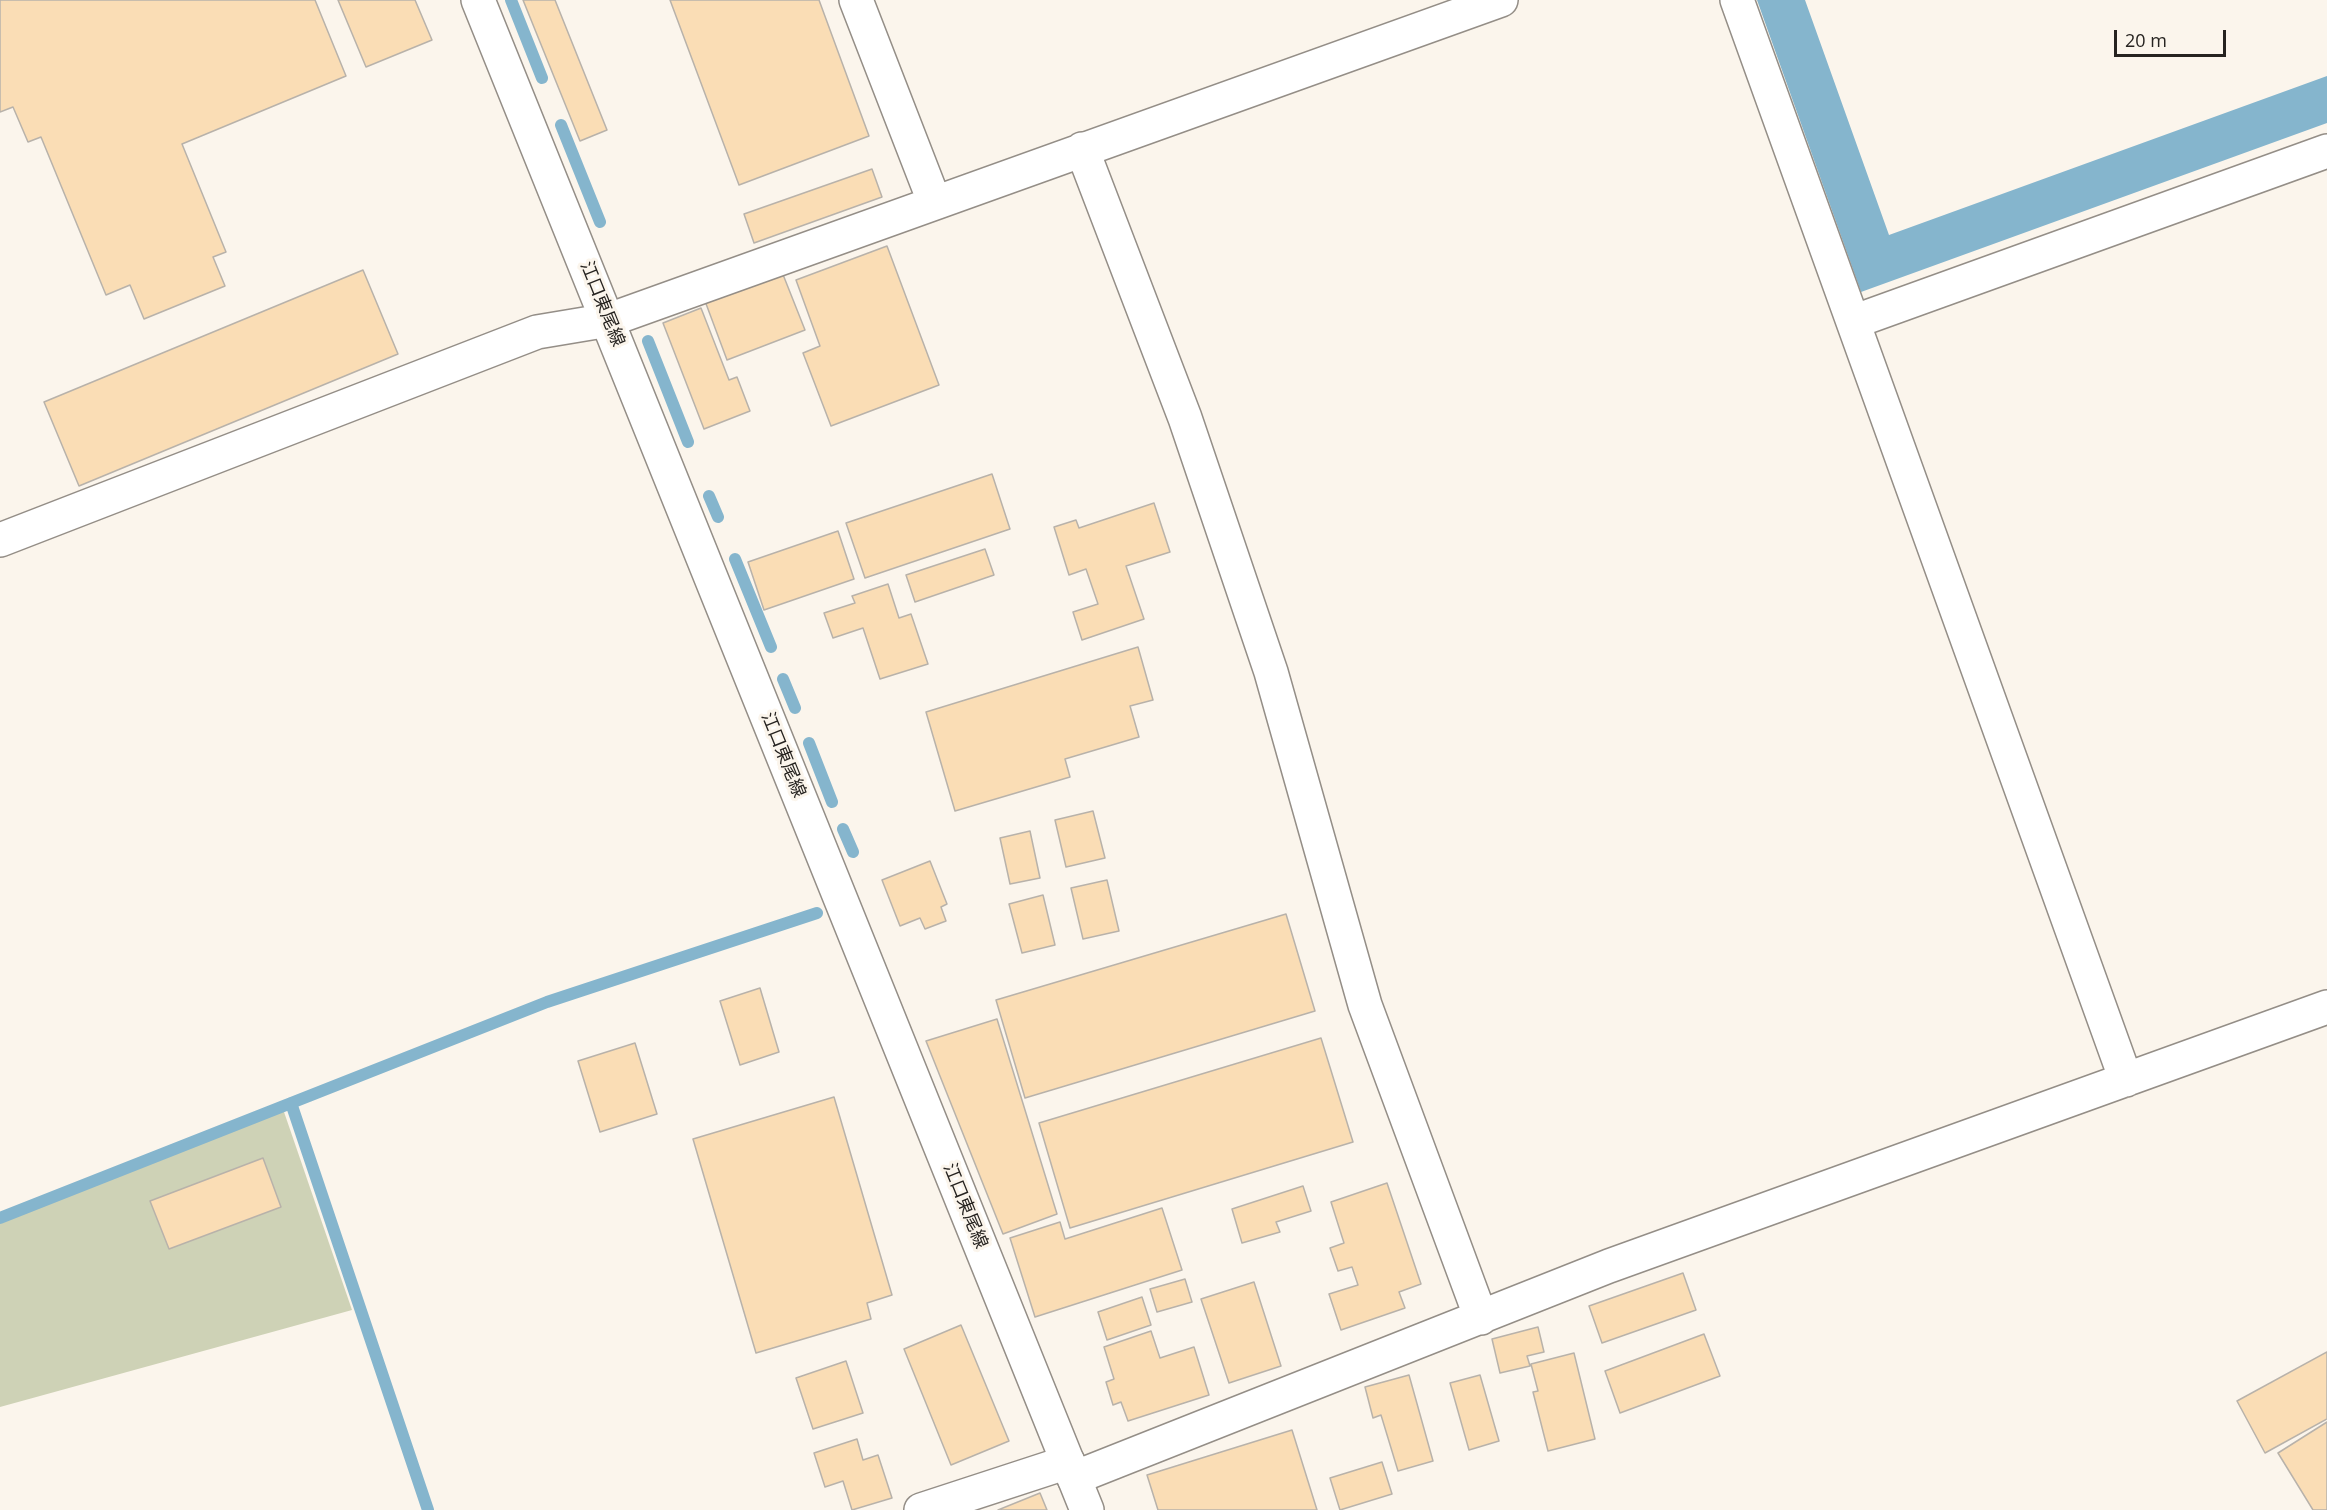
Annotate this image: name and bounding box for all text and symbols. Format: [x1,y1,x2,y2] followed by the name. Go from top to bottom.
[2117,18,2230,56] scale bar
[2125,28,2167,52] text: 20 m
[575,258,629,350] street label: 江口東尾線
[756,709,810,801] street label: 江口東尾線
[938,1160,992,1252] street label: 江口東尾線

